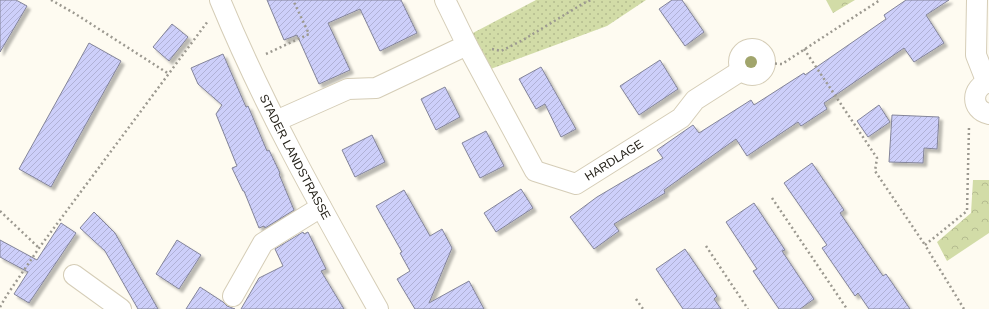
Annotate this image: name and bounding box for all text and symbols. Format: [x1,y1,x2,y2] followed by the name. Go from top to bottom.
[257,92,334,222] street label: STADER LANDSTRASSE
[582,137,646,184] street label: HARDLAGE

